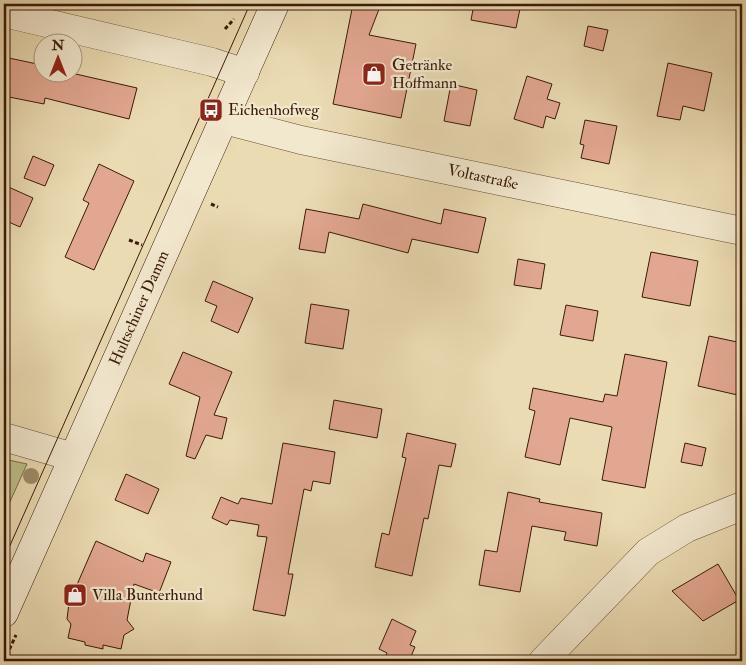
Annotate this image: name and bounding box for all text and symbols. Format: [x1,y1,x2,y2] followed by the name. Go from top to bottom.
[32,32,82,82] north arrow
[51,37,65,54] text: N
[392,55,457,93] place label: Getränke Hoffmann
[361,61,387,87] shop icon: Getränke Hoffmann
[198,97,224,123] bus stop icon: Eichenhofweg
[228,100,320,120] place label: Eichenhofweg
[446,160,521,194] street label: Voltastraße
[105,247,174,369] street label: Hultschiner Damm
[62,582,88,608] shop icon: Villa Bunterhund
[92,585,203,605] place label: Villa Bunterhund

